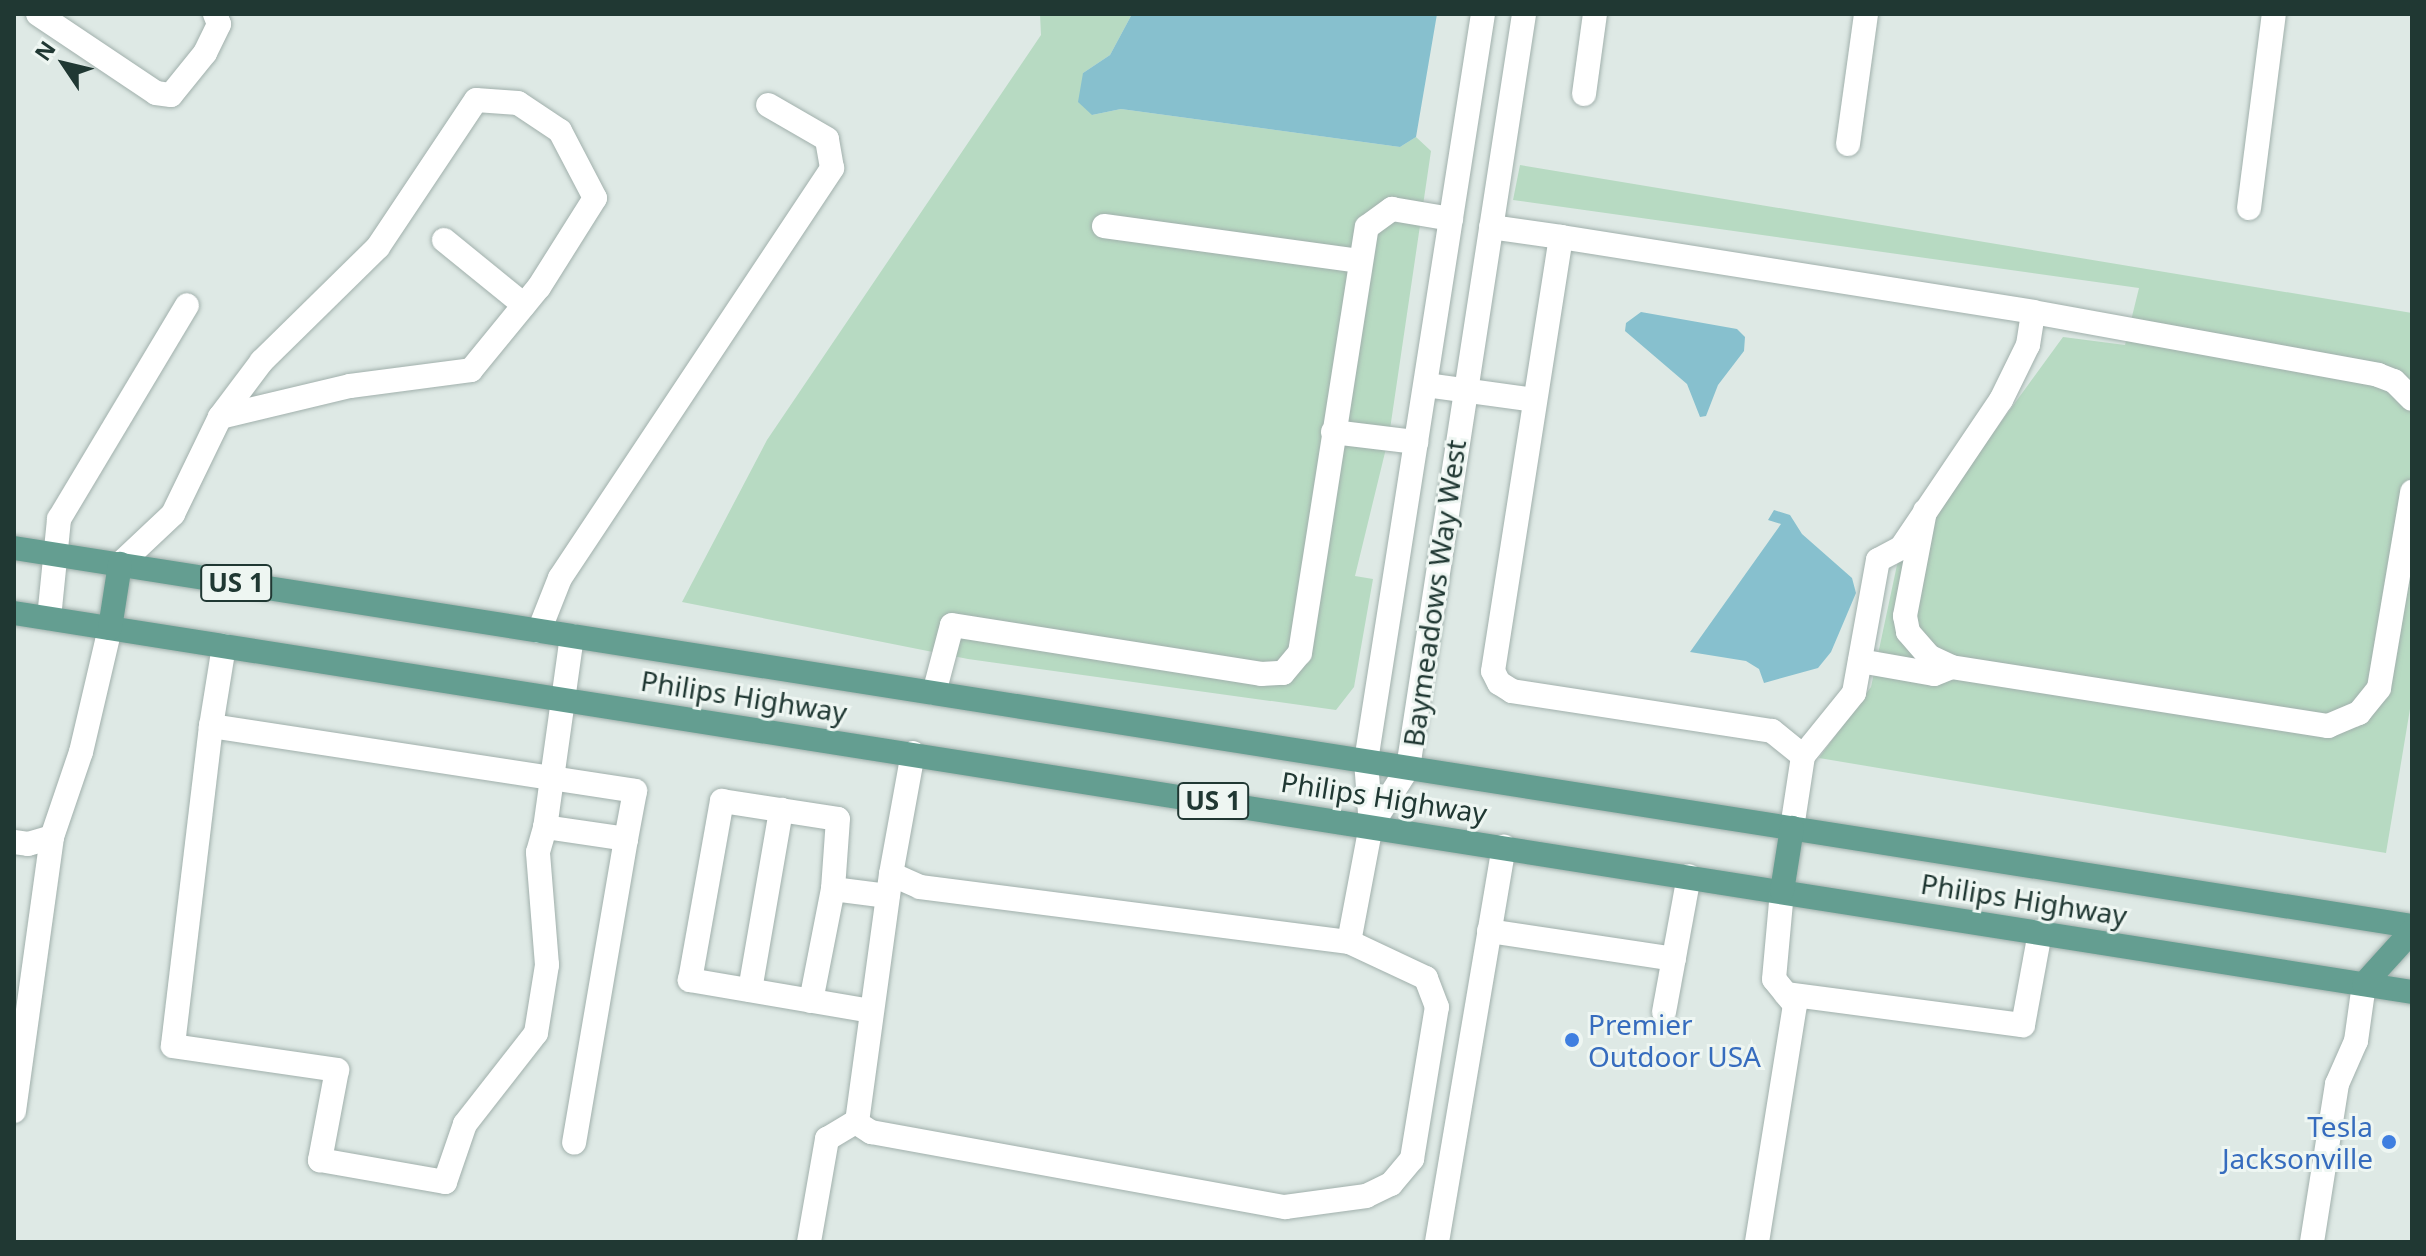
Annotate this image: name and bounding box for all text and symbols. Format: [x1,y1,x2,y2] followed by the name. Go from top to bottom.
[24,24,104,104] north arrow
[27,34,62,66] text: N
[1396,437,1472,749] street label: Baymeadows Way West
[200,561,272,605] road number: US 1
[638,663,850,729] street label: Philips Highway
[1278,764,1490,830] street label: Philips Highway
[1177,779,1249,823] road number: US 1
[1918,866,2130,932] street label: Philips Highway
[1588,1007,1761,1073] place label: Premier Outdoor USA
[1563,1031,1581,1049] marker: Premier Outdoor USA
[2222,1109,2373,1175] place label: Tesla Jacksonville
[2380,1133,2398,1151] marker: Tesla Jacksonville

